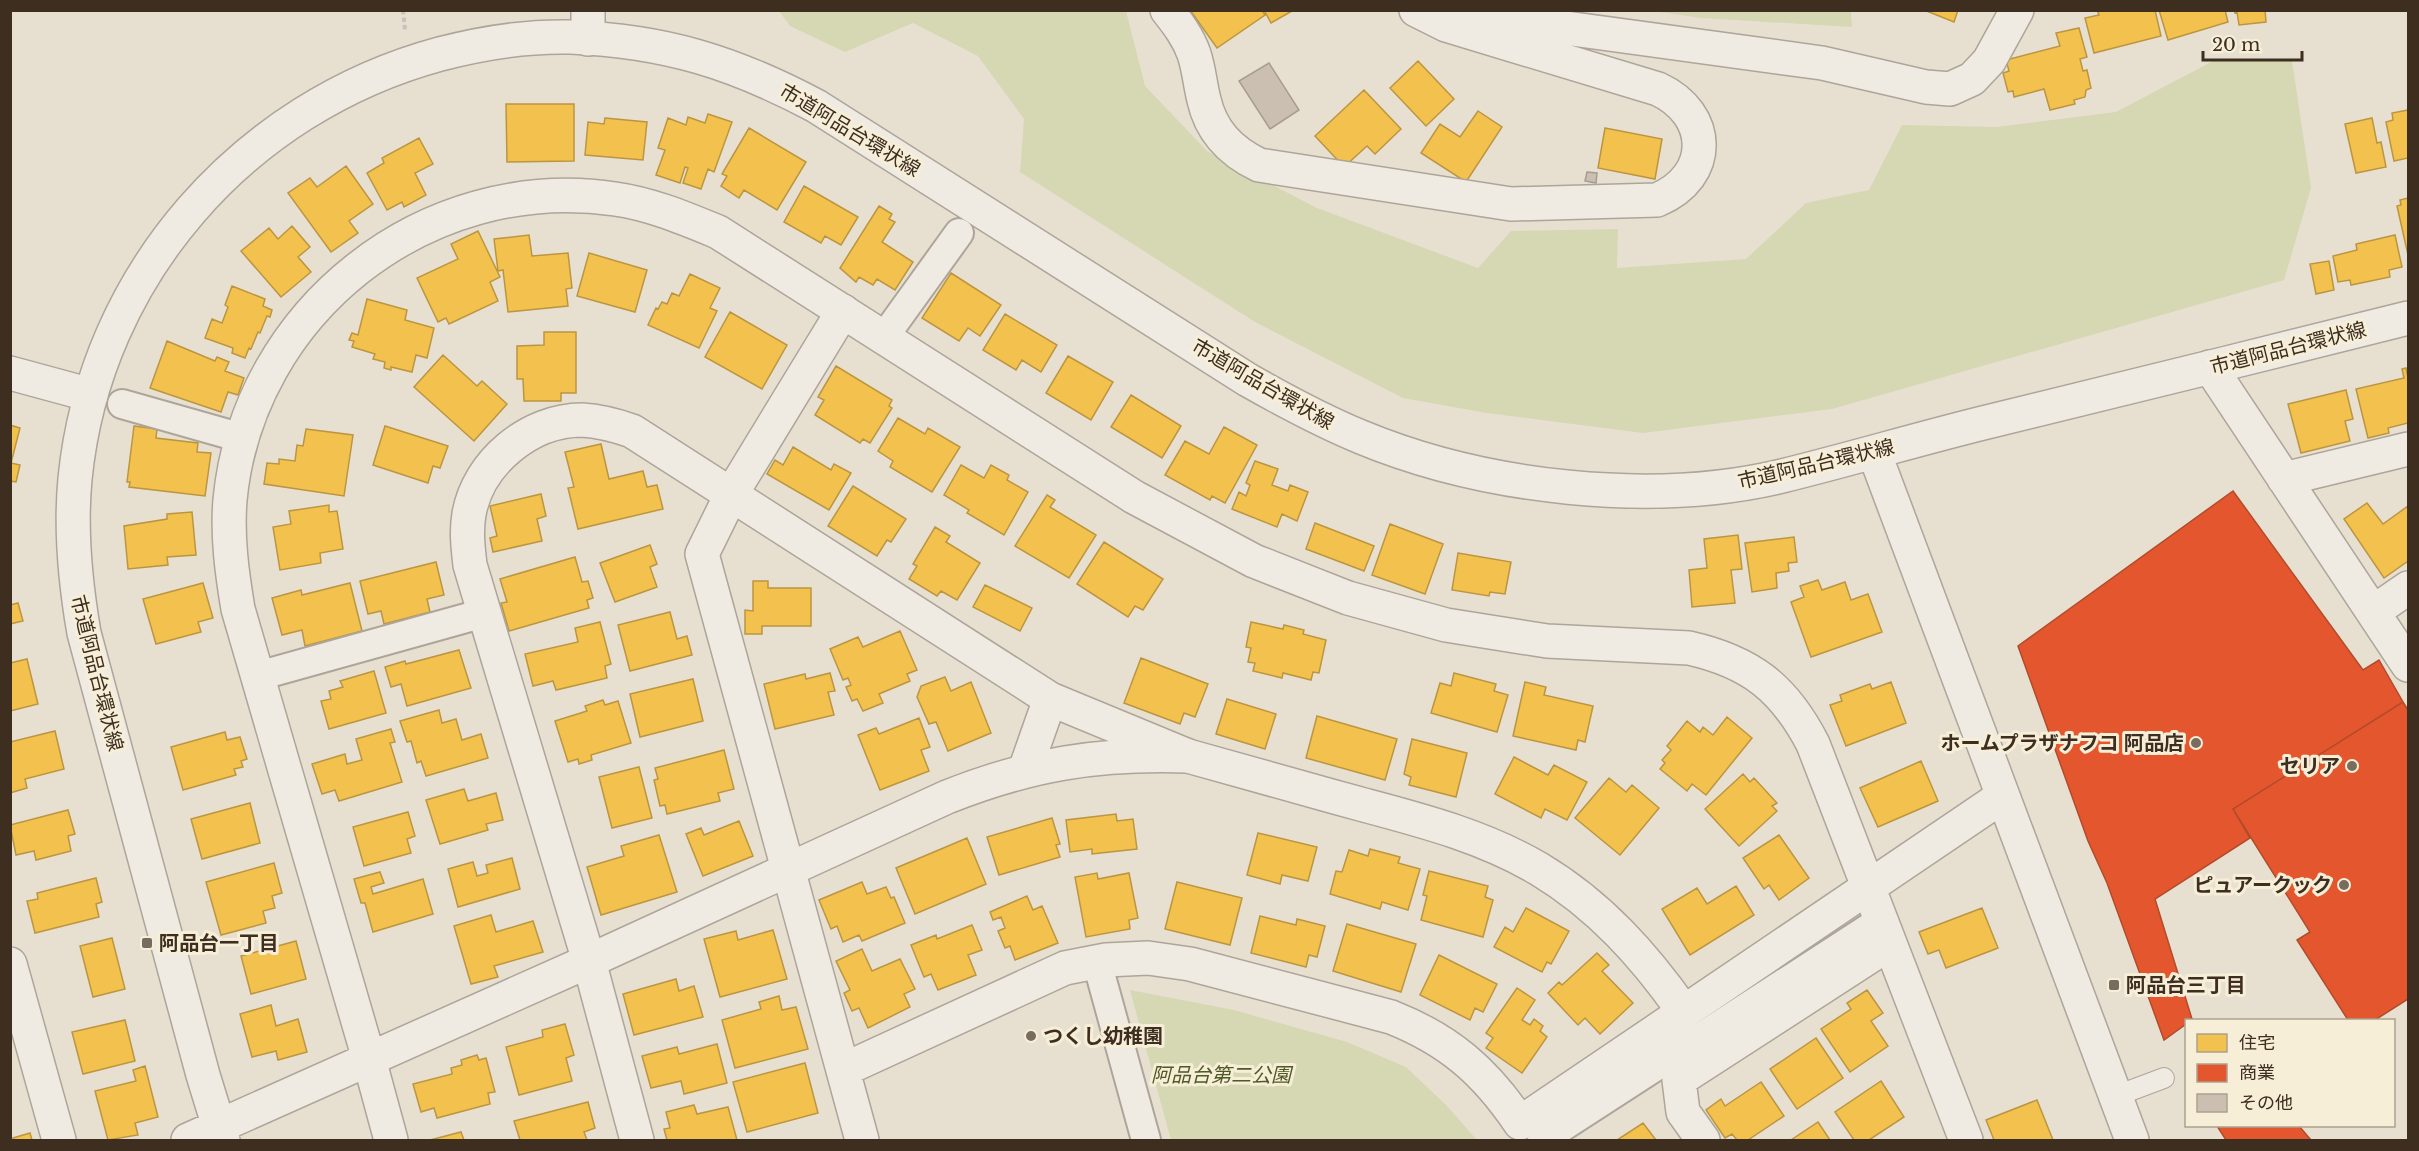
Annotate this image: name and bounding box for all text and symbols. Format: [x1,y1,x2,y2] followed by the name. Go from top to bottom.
[2203,24,2302,62] scale bar
[2212,34,2260,56] text: 20 m
[775,79,925,181] street label: 市道阿品台環状線
[2207,317,2369,379] street label: 市道阿品台環状線
[1188,334,1338,434] street label: 市道阿品台環状線
[1735,434,1897,494] street label: 市道阿品台環状線
[66,592,128,754] street label: 市道阿品台環状線
[1940,731,2184,755] place label: ホームプラザナフコ 阿品店
[2189,736,2203,750] marker: ホームプラザナフコ 阿品店
[2280,754,2340,778] place label: セリア
[2345,759,2359,773] marker: セリア
[2194,873,2332,897] place label: ピュアークック
[2337,878,2351,892] marker: ピュアークック
[159,931,279,955] place label: 阿品台一丁目
[140,936,154,950] marker: 阿品台一丁目
[2126,973,2246,997] place label: 阿品台三丁目
[2107,978,2121,992] marker: 阿品台三丁目
[2185,1019,2395,1127] legend
[1043,1024,1163,1048] place label: つくし幼稚園
[1024,1029,1038,1043] marker: つくし幼稚園
[2239,1032,2275,1054] text: 住宅
[2239,1062,2275,1084] text: 商業
[1151,1063,1294,1087] park label: 阿品台第二公園
[2239,1092,2293,1114] text: その他

